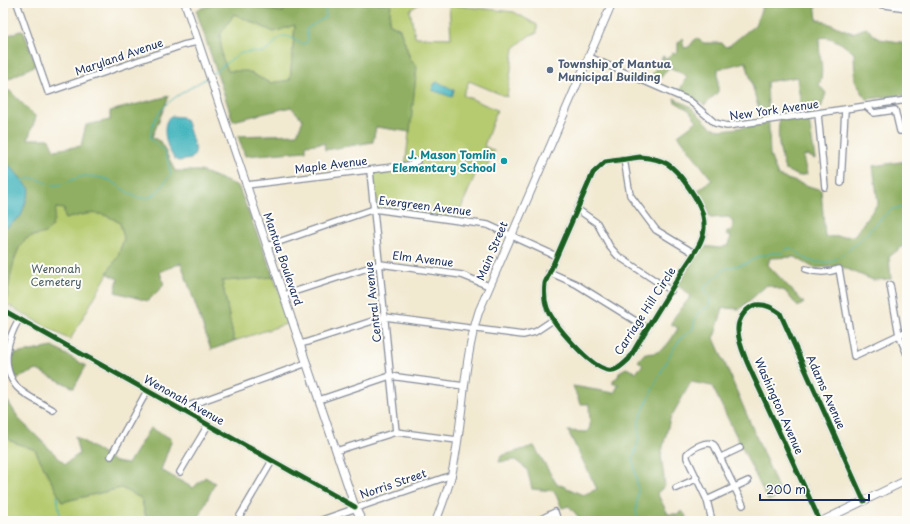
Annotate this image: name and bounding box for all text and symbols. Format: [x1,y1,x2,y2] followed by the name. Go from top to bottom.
[72,33,165,80] street label: Maryland Avenue
[558,55,672,85] place label: Township of Mantua Municipal Building
[545,65,555,75] marker: Township of Mantua Municipal Building
[728,95,820,124] street label: New York Avenue
[392,146,496,176] place label: J. Mason Tomlin Elementary School
[294,152,368,177] street label: Maple Avenue
[499,156,509,166] marker: J. Mason Tomlin Elementary School
[378,191,472,220] street label: Evergreen Avenue
[260,210,307,308] street label: Mantua Boulevard
[471,218,512,283] street label: Main Street
[392,246,455,271] street label: Elm Avenue
[30,260,82,290] park label: Wenonah Cemetery
[360,261,385,343] street label: Central Avenue
[610,263,680,358] street label: Carriage Hill Circle
[803,352,850,432] street label: Adams Avenue
[751,355,808,457] street label: Washington Avenue
[141,370,228,429] street label: Wenonah Avenue
[357,464,429,503] street label: Norris Street
[760,476,869,502] scale bar
[766,480,806,498] text: 200 m

